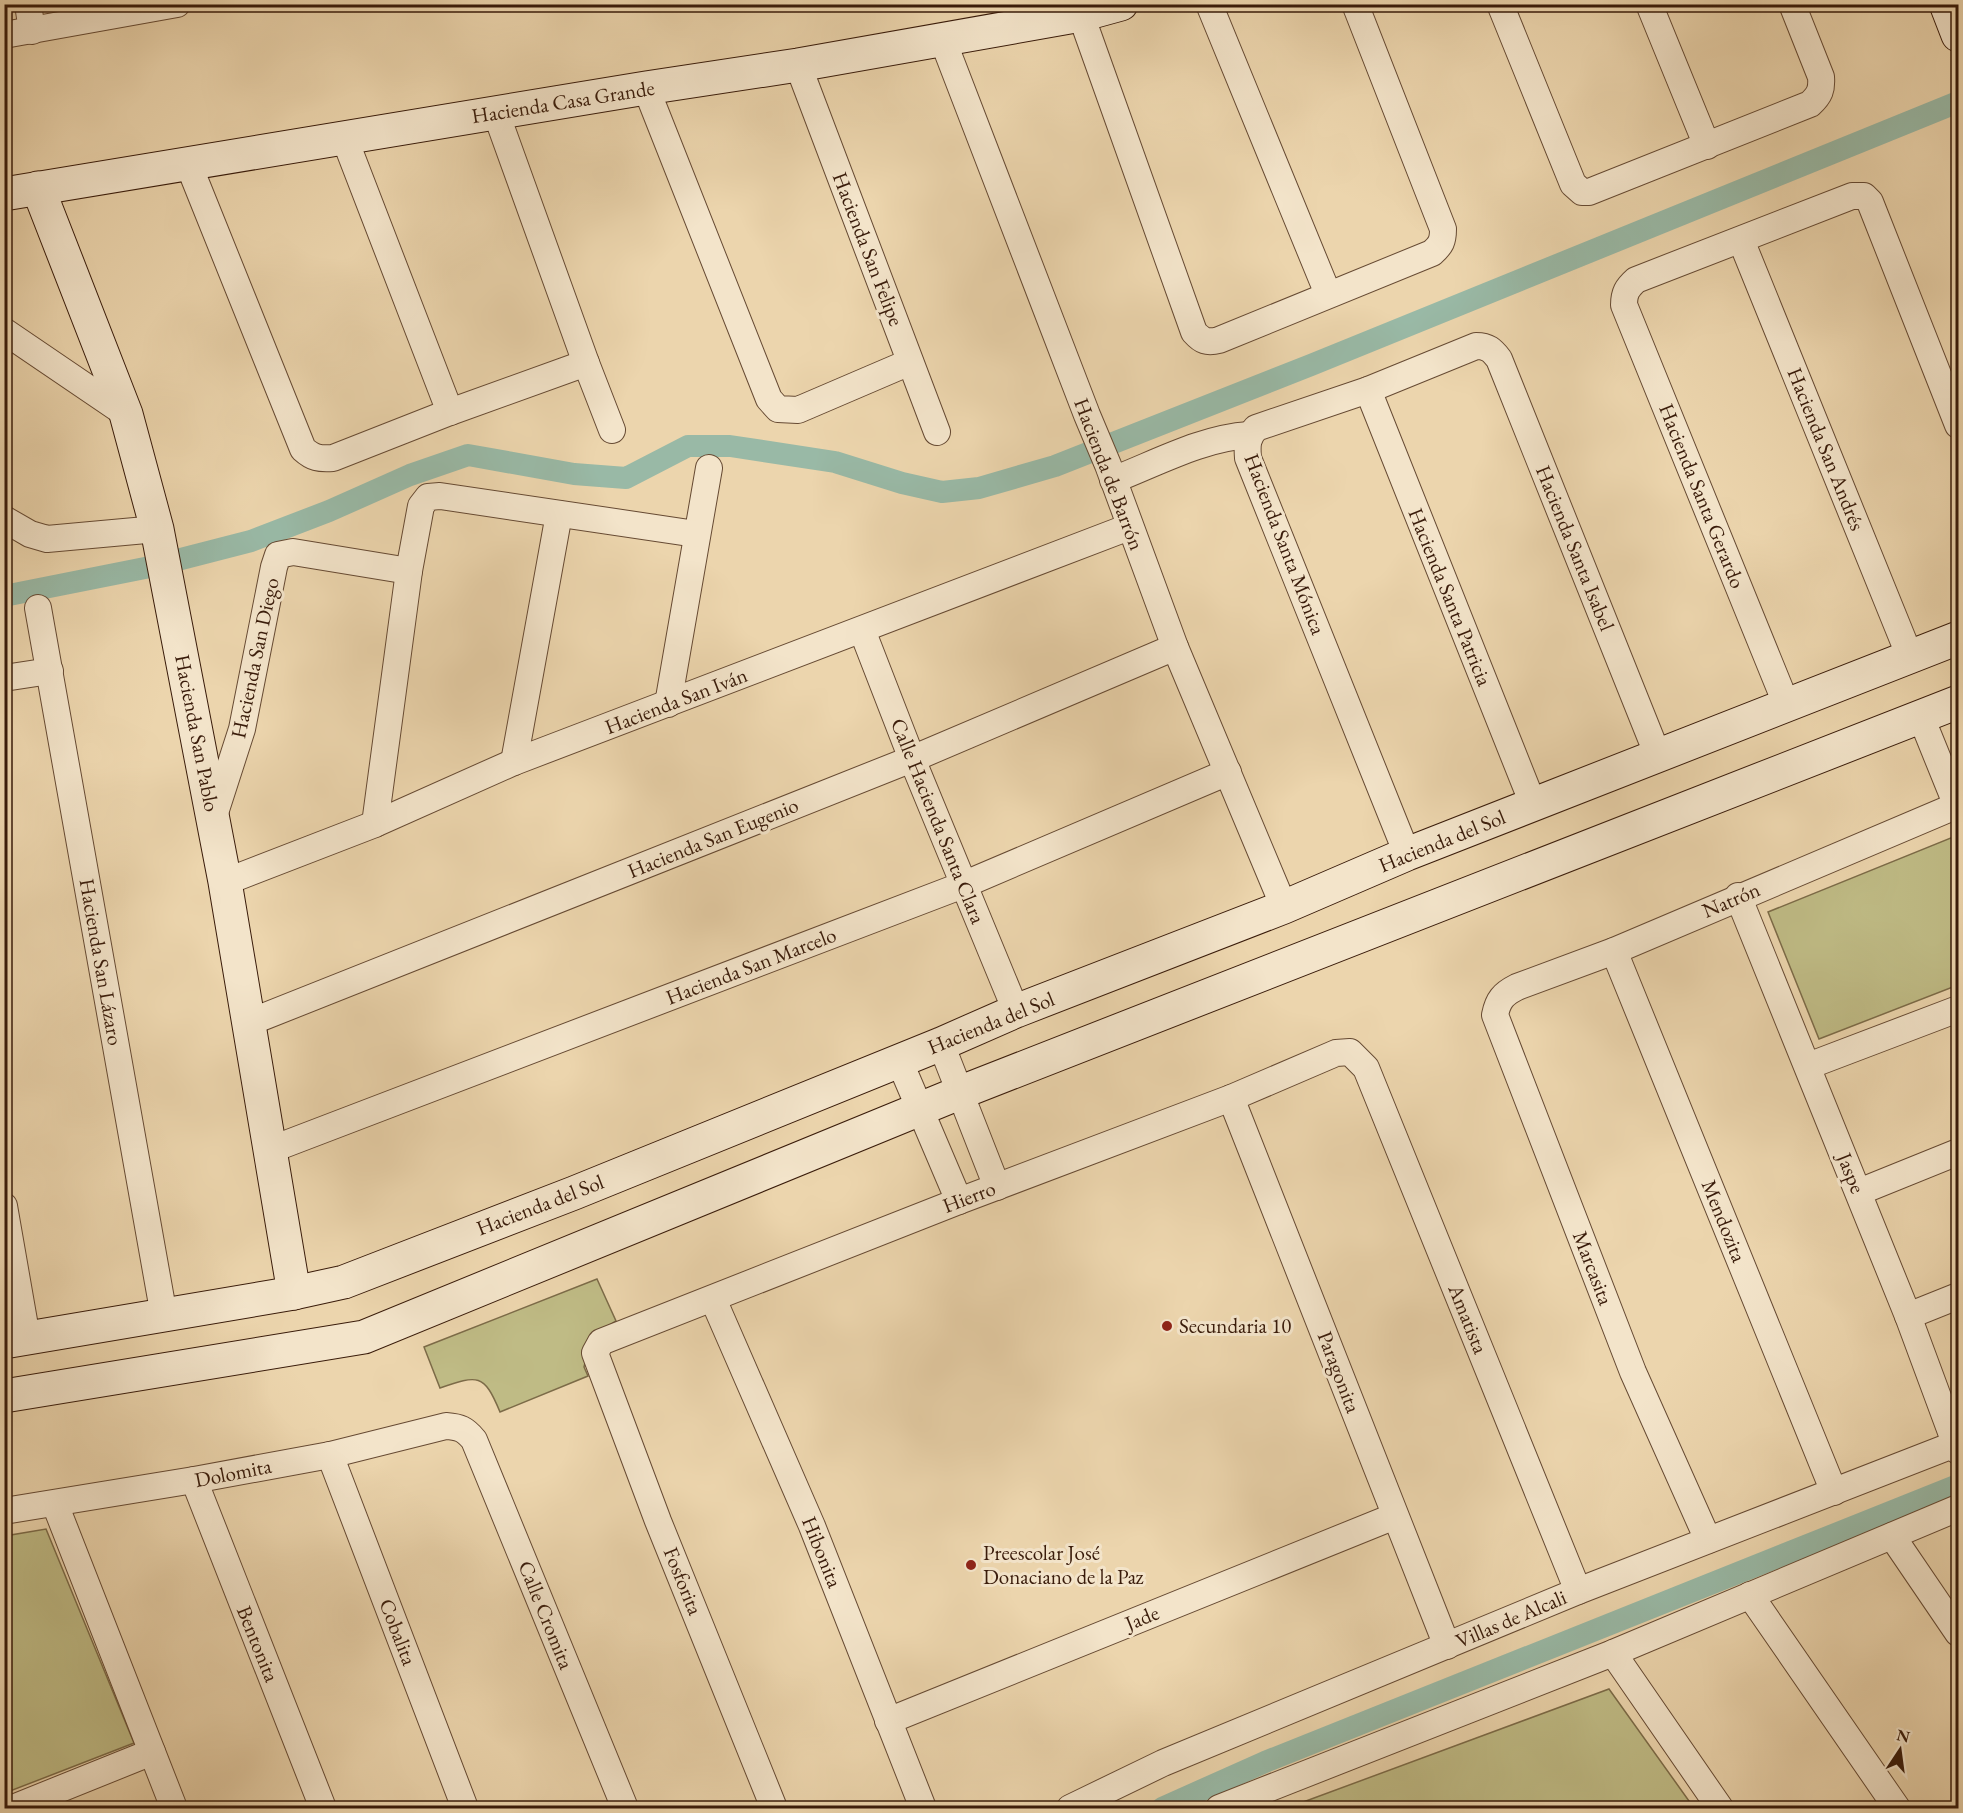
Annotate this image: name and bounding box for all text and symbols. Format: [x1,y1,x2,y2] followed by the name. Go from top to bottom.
[470,74,656,129] street label: Hacienda Casa Grande
[827,168,910,330] street label: Hacienda San Felipe
[1781,363,1872,534] street label: Hacienda San Andrés
[1068,394,1151,554] street label: Hacienda de Barrón
[1653,399,1752,592] street label: Hacienda Santa Gerardo
[1239,449,1333,639] street label: Hacienda Santa Mónica
[1530,461,1621,635] street label: Hacienda Santa Isabel
[1402,504,1499,690] street label: Hacienda Santa Patricia
[224,575,285,741] street label: Hacienda San Diego
[169,652,226,814] street label: Hacienda San Pablo
[601,661,751,740] street label: Hacienda San Iván
[885,714,992,928] street label: Calle Hacienda Santa Clara
[623,791,802,884] street label: Hacienda San Eugenio
[1374,803,1509,878] street label: Hacienda del Sol
[1698,875,1764,924] street label: Natrón
[74,876,129,1047] street label: Hacienda San Lázaro
[662,921,840,1011] street label: Hacienda San Marcelo
[923,985,1058,1060] street label: Hacienda del Sol
[1830,1147,1872,1197] street label: Jaspe
[472,1168,607,1241] street label: Hacienda del Sol
[938,1174,999,1219] street label: Hierro
[1696,1176,1753,1267] street label: Mendozita
[1567,1227,1620,1309] street label: Marcasita
[1442,1279,1495,1358] street label: Amatista
[1179,1312,1291,1339] place label: Secundaria 10
[1160,1319,1174,1333] marker: Secundaria 10
[1312,1327,1368,1417] street label: Paragonita
[192,1452,274,1493] street label: Dolomita
[796,1512,849,1592] street label: Hibonita
[983,1539,1144,1590] place label: Preescolar José Donaciano de la Paz
[658,1543,710,1619] street label: Fosforita
[512,1557,581,1674] street label: Calle Cromita
[964,1558,978,1572] marker: Preescolar José Donaciano de la Paz
[1451,1583,1570,1654] street label: Villas de Alcali
[373,1595,424,1670] street label: Cobalita
[1119,1599,1163,1637] street label: Jade
[231,1602,286,1686] street label: Bentonita
[1870,1720,1930,1780] north arrow
[1895,1724,1912,1748] text: N

